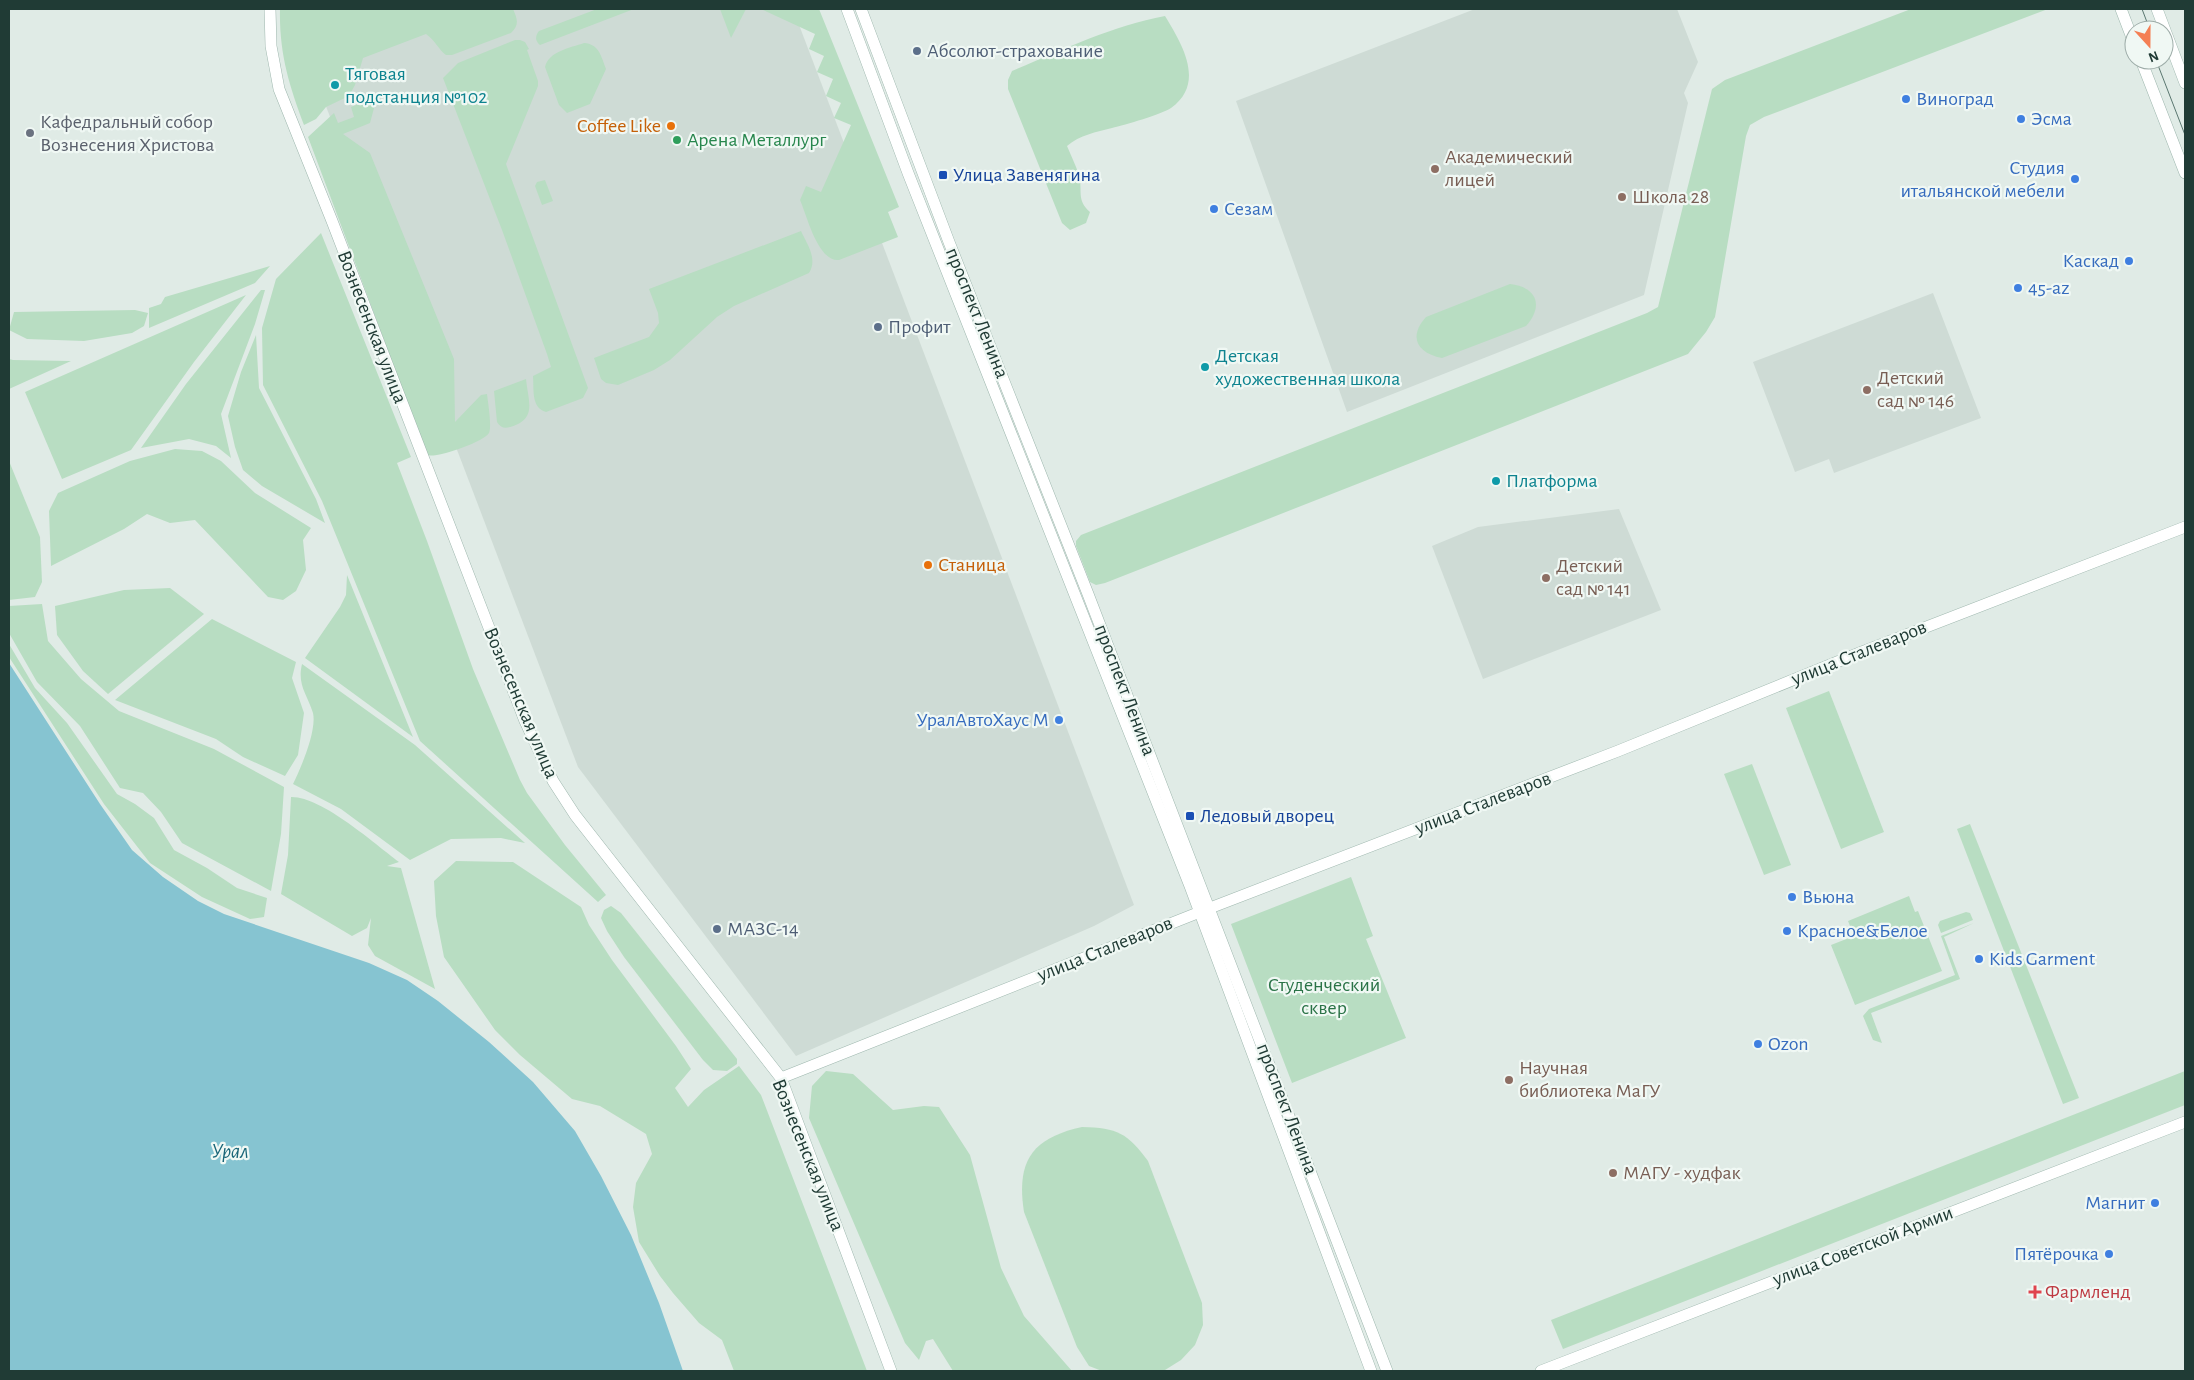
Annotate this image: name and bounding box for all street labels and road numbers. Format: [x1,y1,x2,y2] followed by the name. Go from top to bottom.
[942,245,1012,381] street label: проспект Ленина
[334,248,410,406] street label: Вознесенская улица
[1788,617,1929,690] street label: улица Сталеваров
[1091,622,1159,758] street label: проспект Ленина
[480,624,562,782] street label: Вознесенская улица
[1411,768,1554,838] street label: улица Сталеваров
[1034,913,1175,986] street label: улица Сталеваров
[1253,1041,1321,1177] street label: проспект Ленина
[768,1076,848,1234] street label: Вознесенская улица
[1769,1202,1956,1290] street label: улица Советской Армии

